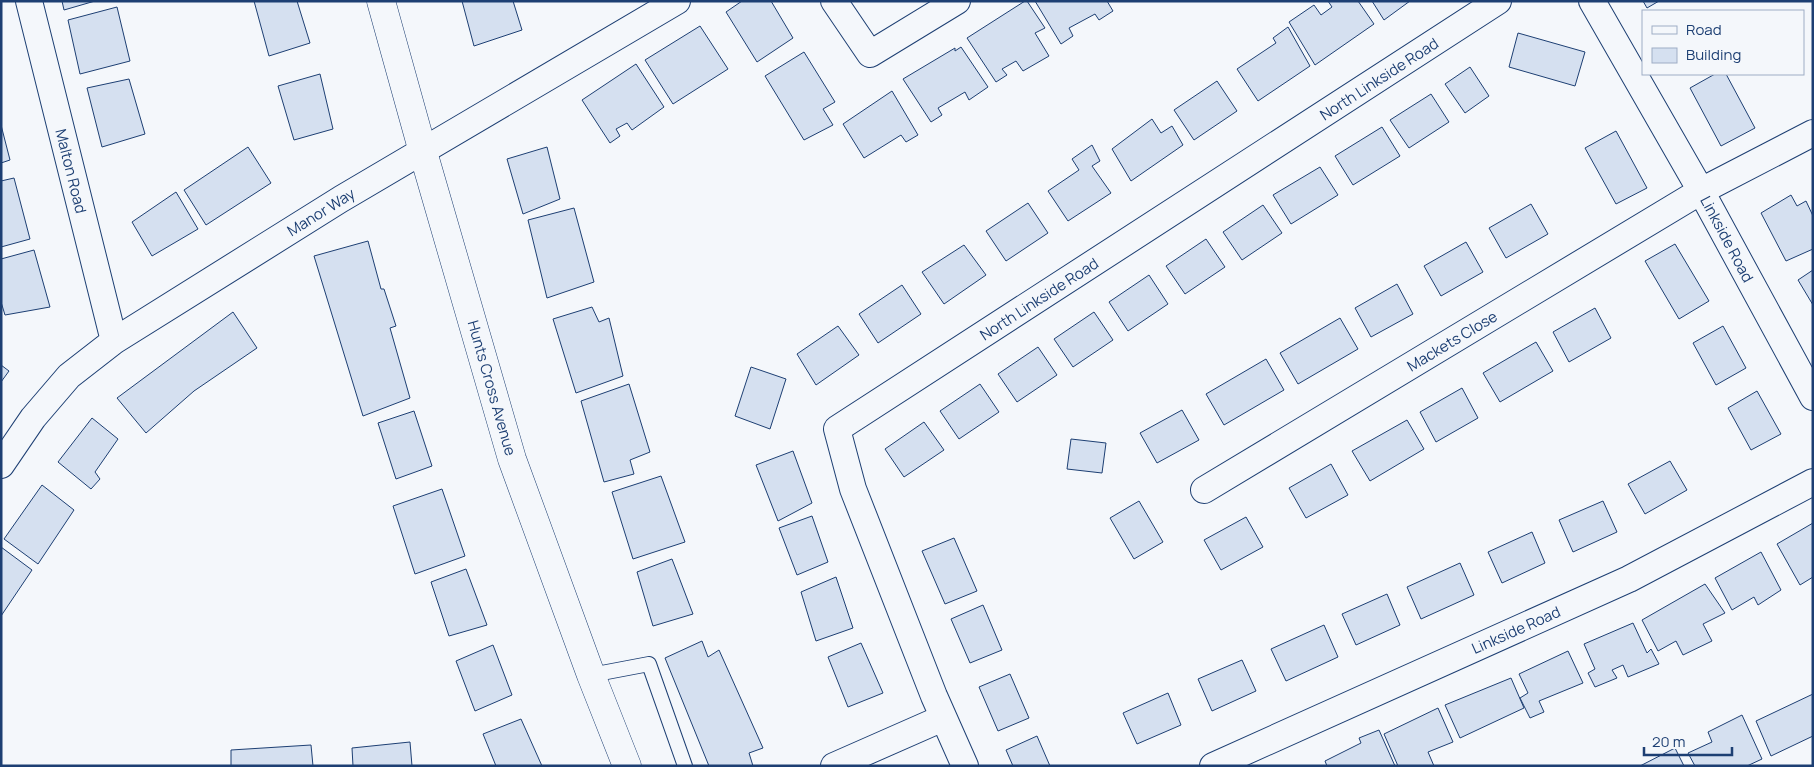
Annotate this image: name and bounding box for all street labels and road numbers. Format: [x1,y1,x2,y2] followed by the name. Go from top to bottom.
[1316,33,1442,125] street label: North Linkside Road
[50,127,92,215] street label: Malton Road
[283,183,359,241] street label: Manor Way
[1695,192,1759,286] street label: Linkside Road
[976,253,1102,345] street label: North Linkside Road
[1403,306,1501,376] street label: Mackets Close
[463,318,521,458] street label: Hunts Cross Avenue
[1468,601,1564,659] street label: Linkside Road

